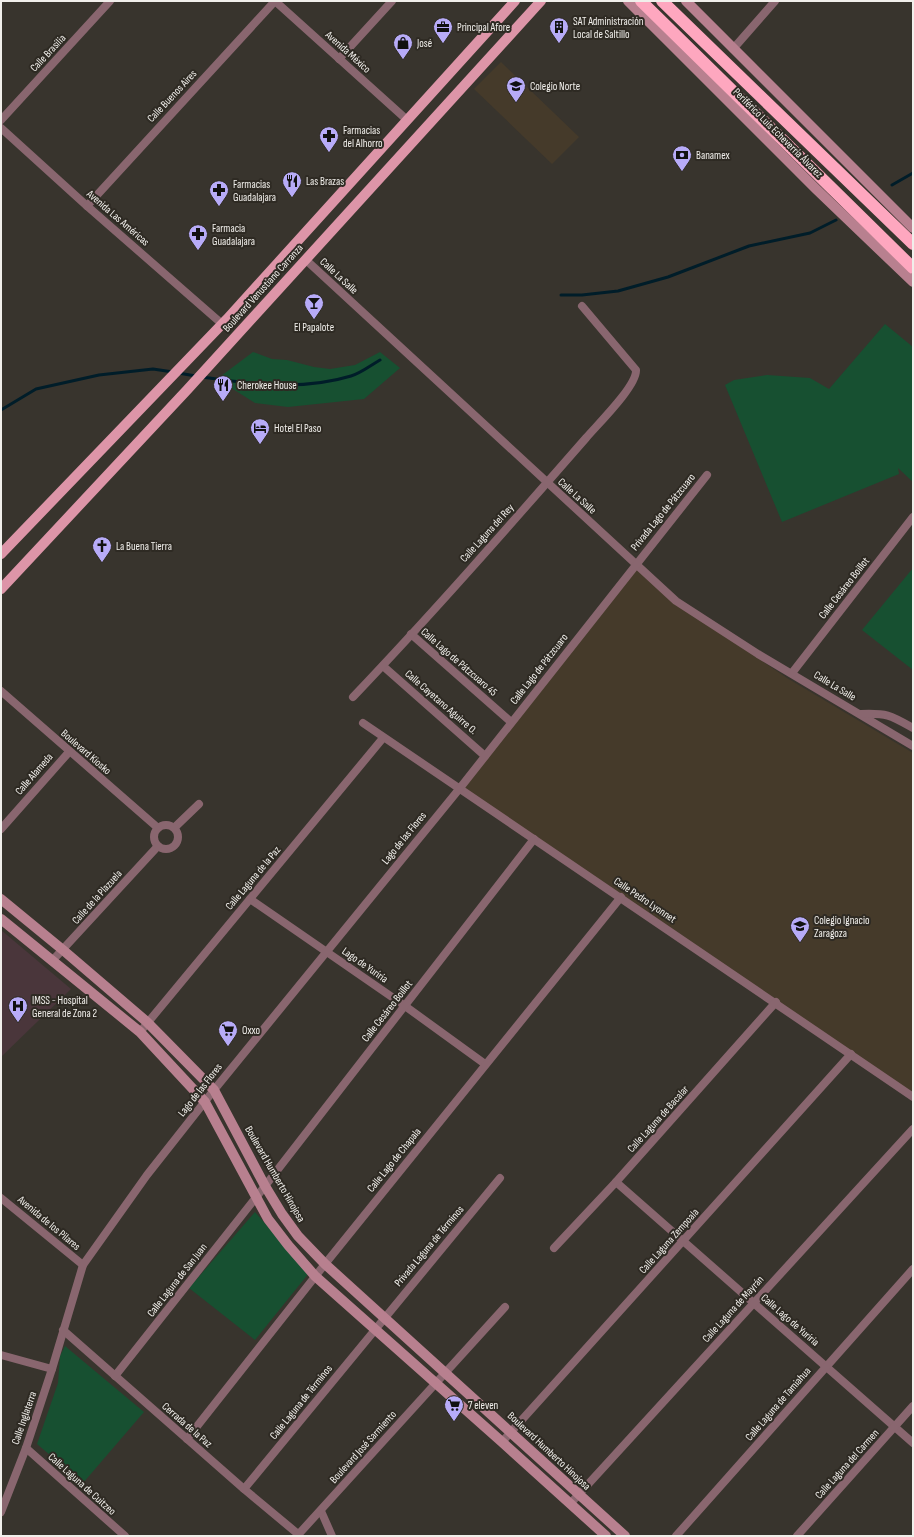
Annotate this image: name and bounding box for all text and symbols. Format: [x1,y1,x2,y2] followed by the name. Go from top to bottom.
[573,15,644,41] place label: SAT Administración Local de Saltillo
[432,16,454,44] office icon: Principal Afore
[548,16,570,44] building icon: SAT Administración Local de Saltillo
[457,21,510,34] place label: Principal Afore
[322,28,374,76] street label: Avenida México
[27,32,69,74] street label: Calle Brasilia
[392,32,414,60] shop icon: José
[416,37,432,50] place label: José
[145,67,200,125] street label: Calle Buenos Aires
[505,75,527,103] school or university icon: Colegio Norte
[530,80,580,93] place label: Colegio Norte
[731,86,826,181] street label: Periférico Luis Echeverría Álvarez
[343,124,383,150] place label: Farmacias del Alhorro
[318,125,340,153] pharmacy icon: Farmacias del Alhorro
[671,144,693,172] bank icon: Banamex
[696,149,730,162] place label: Banamex
[281,170,303,198] restaurant icon: Las Brazas
[306,175,344,188] place label: Las Brazas
[233,178,276,204] place label: Farmacias Guadalajara
[208,179,230,207] pharmacy icon: Farmacias Guadalajara
[83,187,152,249] street label: Avenida Las Américas
[212,222,255,248] place label: Farmacia Guadalajara
[187,223,209,251] pharmacy icon: Farmacia Guadalajara
[220,241,306,335] street label: Boulevard Venustiano Carranza
[317,255,361,297] street label: Calle La Salle
[303,292,325,320] bar icon: El Papalote
[294,321,334,334] place label: El Papalote
[212,374,234,402] restaurant icon: Cherokee House
[237,379,297,392] place label: Cherokee House
[249,417,271,445] hotel icon: Hotel El Paso
[274,422,322,435] place label: Hotel El Paso
[628,471,698,553] street label: Privada Lago de Pátzcuaro
[555,475,599,517] street label: Calle La Salle
[457,501,517,565] street label: Calle Laguna del Rey
[91,535,113,563] church icon: La Buena Tierra
[116,540,172,553] place label: La Buena Tierra
[816,554,873,621] street label: Calle Cesáreo Boillot
[418,625,500,699] street label: Calle Lago de Pátzcuaro 45
[507,631,571,707] street label: Calle Lago de Pátzcuaro
[402,667,480,737] street label: Calle Cayetano Aguirre O.
[811,668,859,704] street label: Calle La Salle
[58,727,114,778] street label: Boulevard Kiosko
[12,750,56,798] street label: Calle Alameda
[379,809,429,867] street label: Lago de las Flores
[223,843,283,912] street label: Calle Laguna de la Paz
[69,867,125,927] street label: Calle de la Plazuela
[611,874,679,926] street label: Calle Pedro Lyonnet
[814,914,870,940] place label: Colegio Ignacio Zaragoza
[789,915,811,943] school or university icon: Colegio Ignacio Zaragoza
[340,944,390,986] street label: Lago de Yuriria
[359,977,416,1044] street label: Calle Cesáreo Boillot
[32,994,97,1020] place label: IMSS - Hospital General de Zona 2
[7,995,29,1023] hospital icon: IMSS - Hospital General de Zona 2
[217,1019,239,1047] supermarket icon: Oxxo
[242,1024,260,1037] place label: Oxxo
[175,1061,225,1119] street label: Lago de las Flores
[625,1083,691,1155] street label: Calle Laguna de Bacalar
[242,1124,308,1224] street label: Boulevard Humberto Hinojosa
[364,1125,424,1195] street label: Calle Lago de Chapala
[14,1192,83,1253] street label: Avenida de los Pilares
[392,1203,467,1289] street label: Privada Laguna de Términos
[636,1206,702,1276] street label: Calle Laguna Zempoala
[144,1240,210,1319] street label: Calle Laguna de San Juan
[700,1273,767,1345] street label: Calle Laguna de Mayrán
[758,1291,822,1349] street label: Calle Lago de Yuriria
[267,1362,335,1442] street label: Calle Laguna de Términos
[743,1365,813,1443] street label: Calle Laguna de Tamiahua
[9,1390,39,1446] street label: Calle Inglaterra
[443,1394,465,1422] supermarket icon: 7 eleven
[468,1399,499,1412] place label: 7 eleven
[159,1400,215,1450] street label: Cerrada de la Paz
[327,1408,399,1486] street label: Boulevard José Sarmiento
[505,1409,593,1493] street label: Boulevard Humberto Hinojosa
[812,1426,882,1501] street label: Calle Laguna del Carmen
[45,1450,119,1518] street label: Calle Laguna de Cuitzeo

